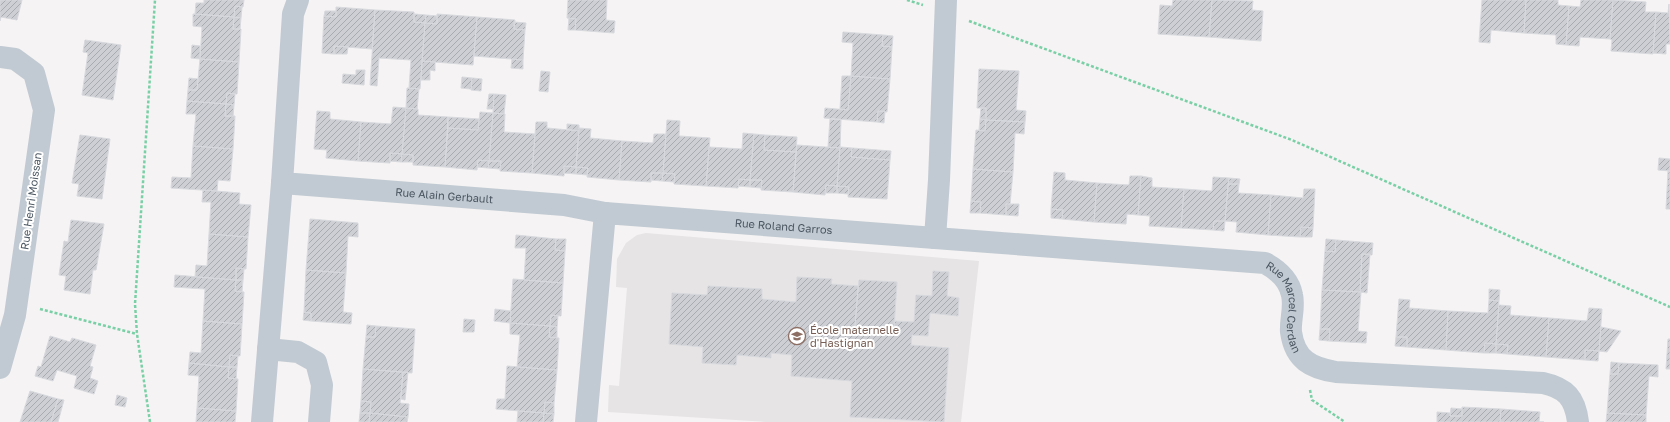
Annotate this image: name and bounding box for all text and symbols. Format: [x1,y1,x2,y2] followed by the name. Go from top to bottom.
[17,151,44,250] street label: Rue Henri Moissan
[395,185,494,205] street label: Rue Alain Gerbault
[734,216,833,236] street label: Rue Roland Garros
[1264,258,1304,355] street label: Rue Marcel Cerdan
[810,323,899,349] place label: École maternelle d'Hastignan
[787,326,807,346] school or university icon: École maternelle d'Hastignan

